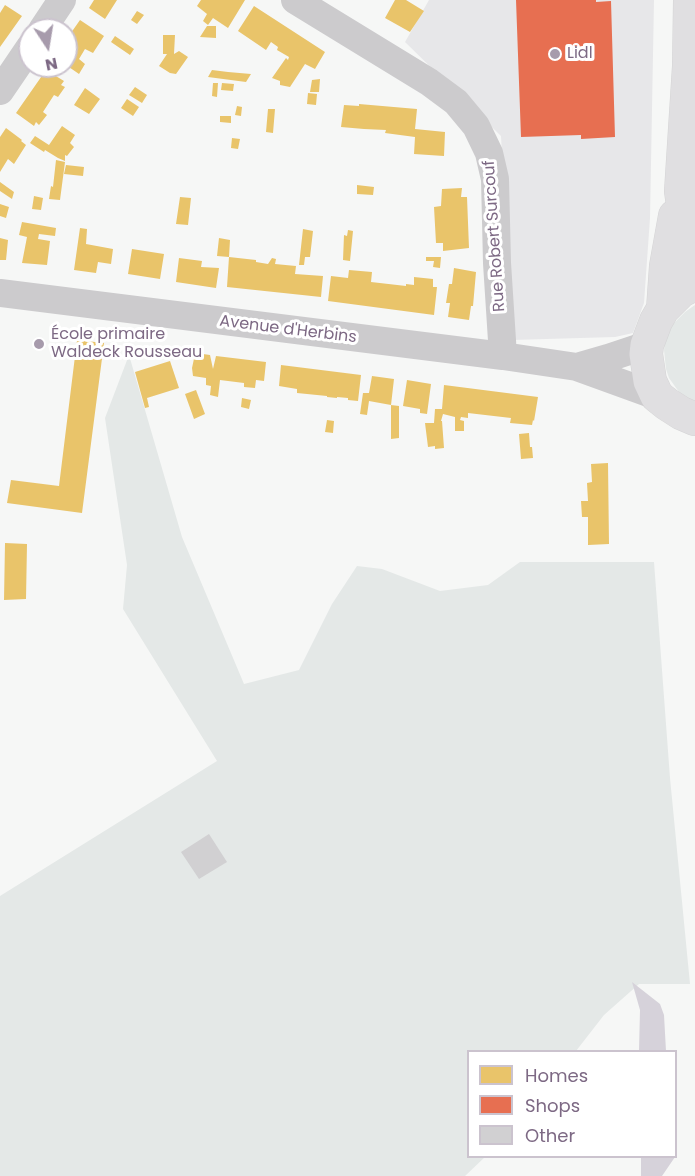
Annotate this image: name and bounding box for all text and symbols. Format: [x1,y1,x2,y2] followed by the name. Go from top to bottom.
[18,18,78,78] north arrow
[567,44,593,64] place label: Lidl
[548,47,562,61] marker: Lidl
[43,52,60,77] text: N
[480,160,510,312] street label: Rue Robert Surcouf
[218,312,358,348] street label: Avenue d'Herbins
[51,325,202,363] place label: École primaire Waldeck Rousseau
[32,337,46,351] marker: École primaire Waldeck Rousseau
[467,1050,677,1158] legend
[525,1063,588,1088] text: Homes
[525,1093,580,1118] text: Shops
[525,1123,575,1148] text: Other

